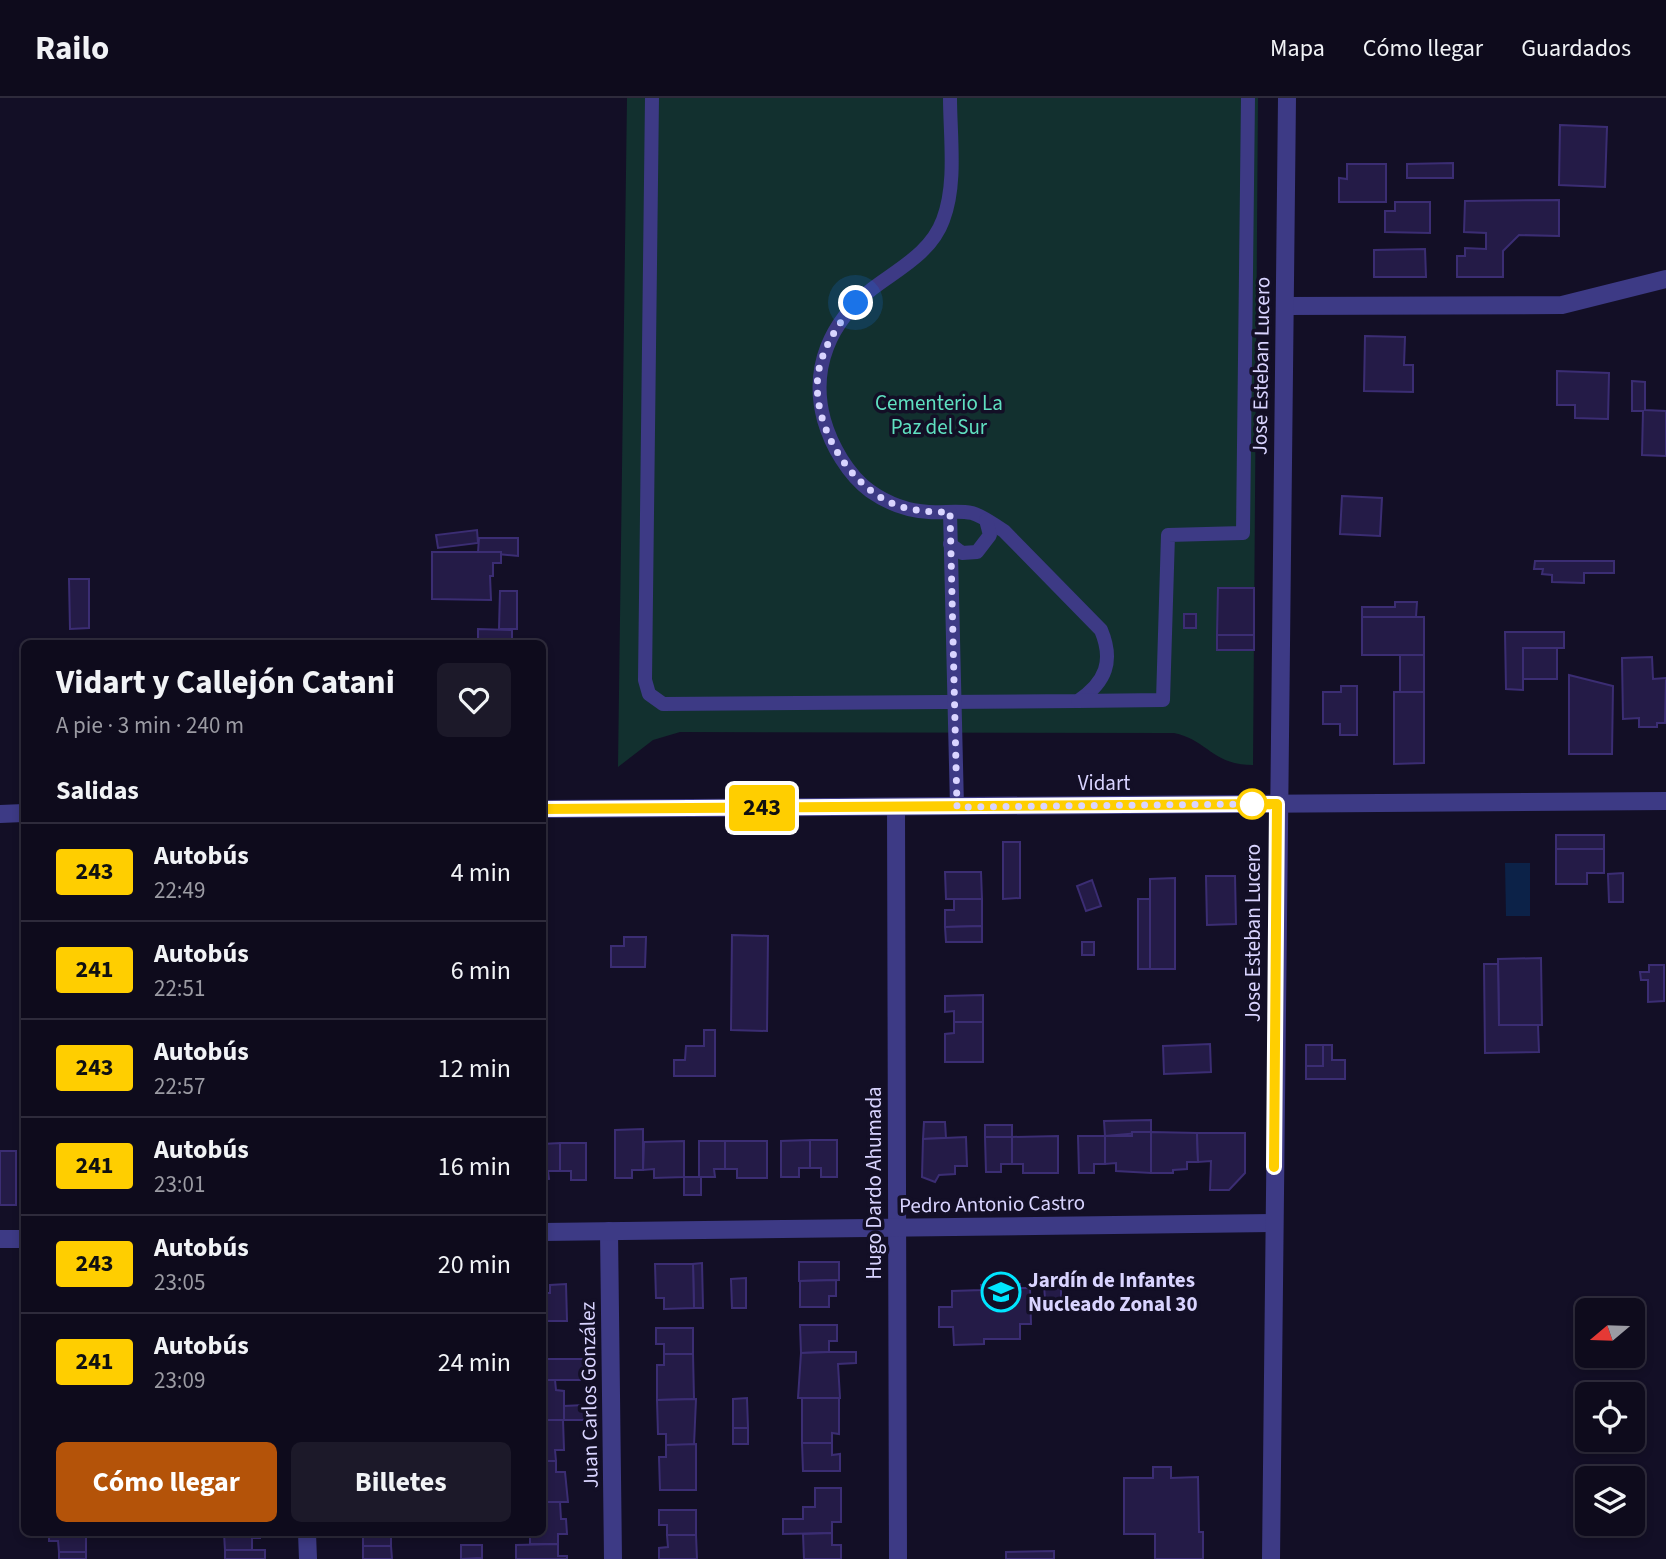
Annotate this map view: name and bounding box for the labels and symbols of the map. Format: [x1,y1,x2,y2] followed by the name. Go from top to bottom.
[1244,276,1278,456] street label: Jose Esteban Lucero
[838,285,873,320] your location
[875,388,1003,442] park label: Cementerio La Paz del Sur
[1078,768,1130,798] street label: Vidart
[722,785,802,831] line badge: 243
[1237,789,1267,819] unlabelled marker
[1238,844,1268,1022] street label: Jose Esteban Lucero
[859,1086,889,1280] street label: Hugo Dardo Ahumada
[899,1187,1085,1221] street label: Pedro Antonio Castro
[1028,1265,1198,1319] place label: Jardín de Infantes Nucleado Zonal 30
[980,1271,1022,1313] school or university icon: Jardín de Infantes Nucleado Zonal 30
[1575,1298,1645,1368] north arrow
[572,1301,606,1489] street label: Juan Carlos González

